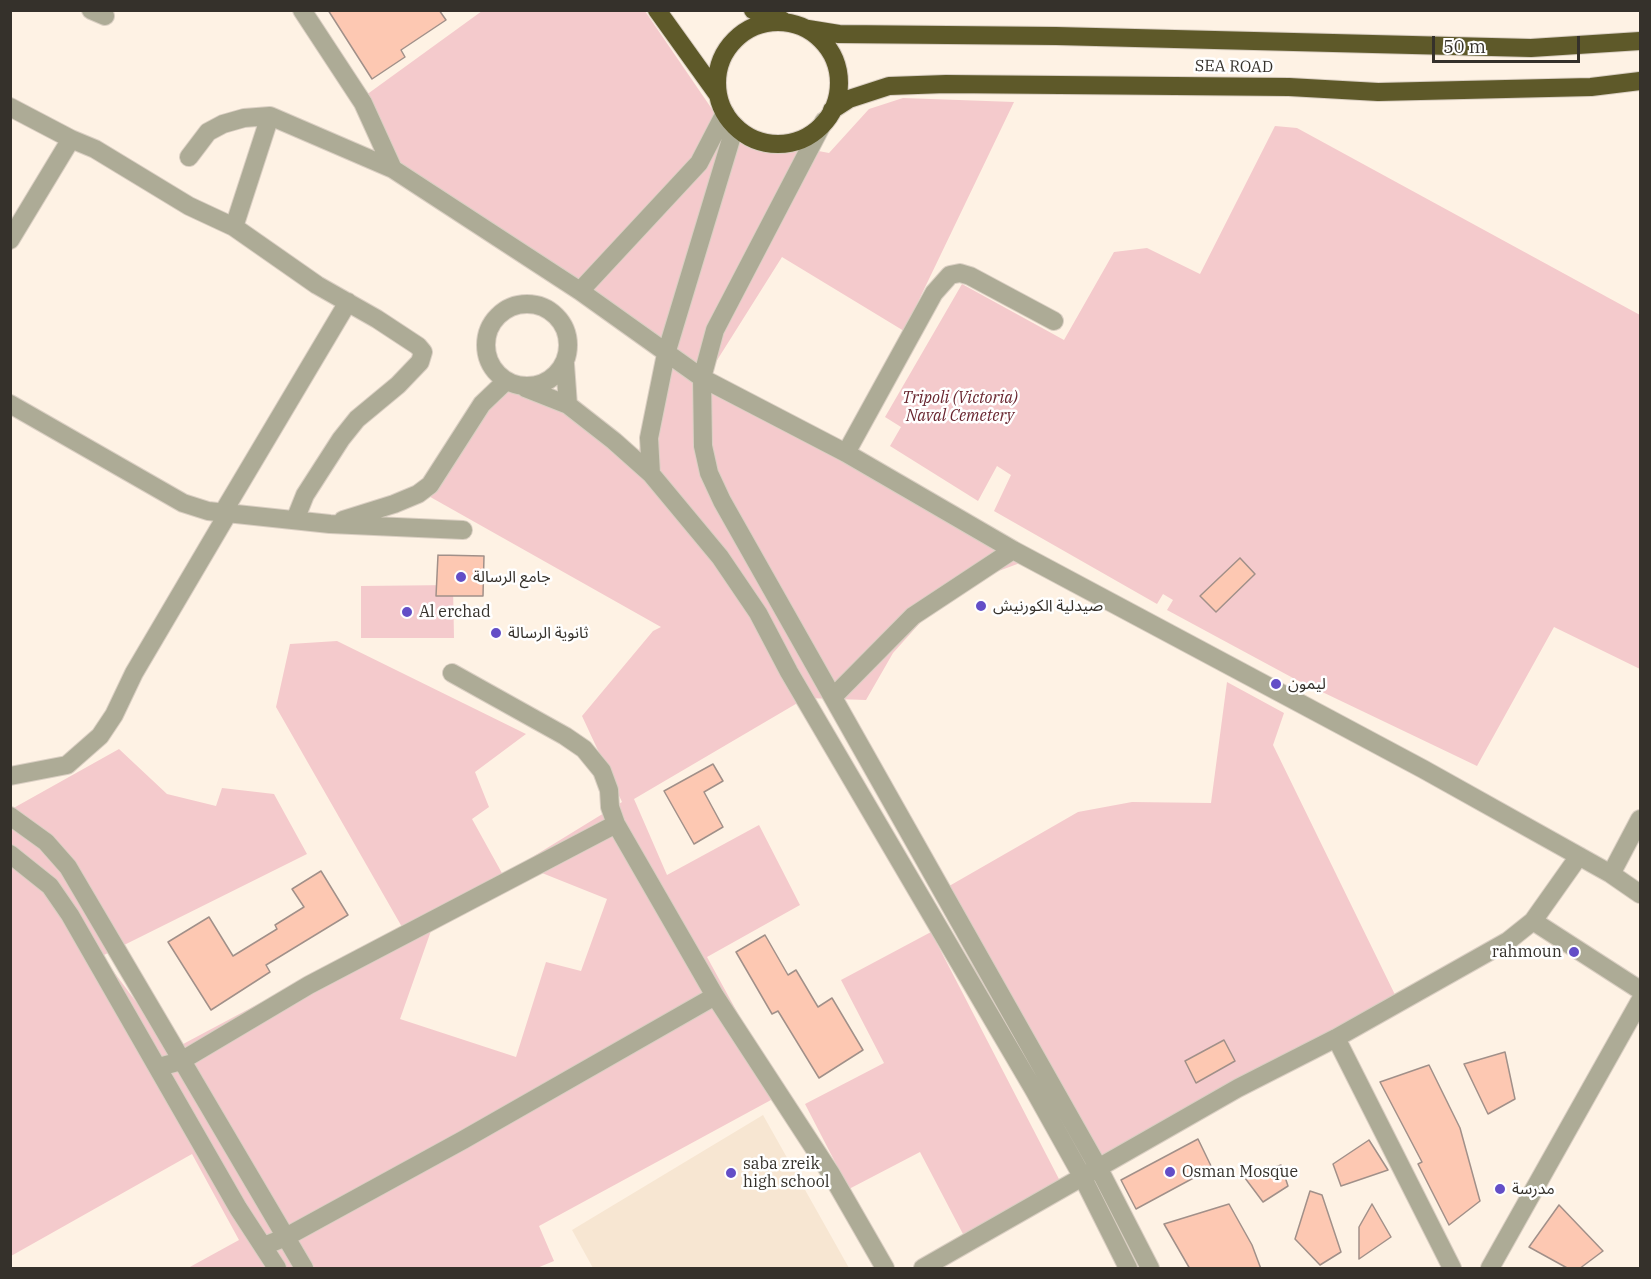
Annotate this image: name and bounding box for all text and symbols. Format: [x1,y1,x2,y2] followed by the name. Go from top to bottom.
[1435,24,1584,62] scale bar
[1443,35,1486,58] text: 50 m
[1195,57,1273,77] street label: SEA ROAD
[902,388,1018,426] park label: Tripoli (Victoria) Naval Cemetery
[473,567,551,587] place label: جامع الرسالة
[454,570,468,584] marker: جامع الرسالة
[993,596,1103,616] place label: صيدلية الكورنيش
[974,599,988,613] marker: صيدلية الكورنيش
[419,602,491,622] place label: Al erchad
[400,605,414,619] marker: Al erchad
[508,623,589,643] place label: ثانوية الرسالة
[489,626,503,640] marker: ثانوية الرسالة
[1288,674,1326,694] place label: ليمون
[1269,677,1283,691] marker: ليمون
[1492,942,1562,962] place label: rahmoun
[1567,945,1581,959] marker: rahmoun
[743,1154,829,1192] place label: saba zreik high school
[1182,1162,1298,1182] place label: Osman Mosque
[1163,1165,1177,1179] marker: Osman Mosque
[724,1166,738,1180] marker: saba zreik high school
[1512,1179,1555,1199] place label: مدرسة
[1493,1182,1507,1196] marker: مدرسة

